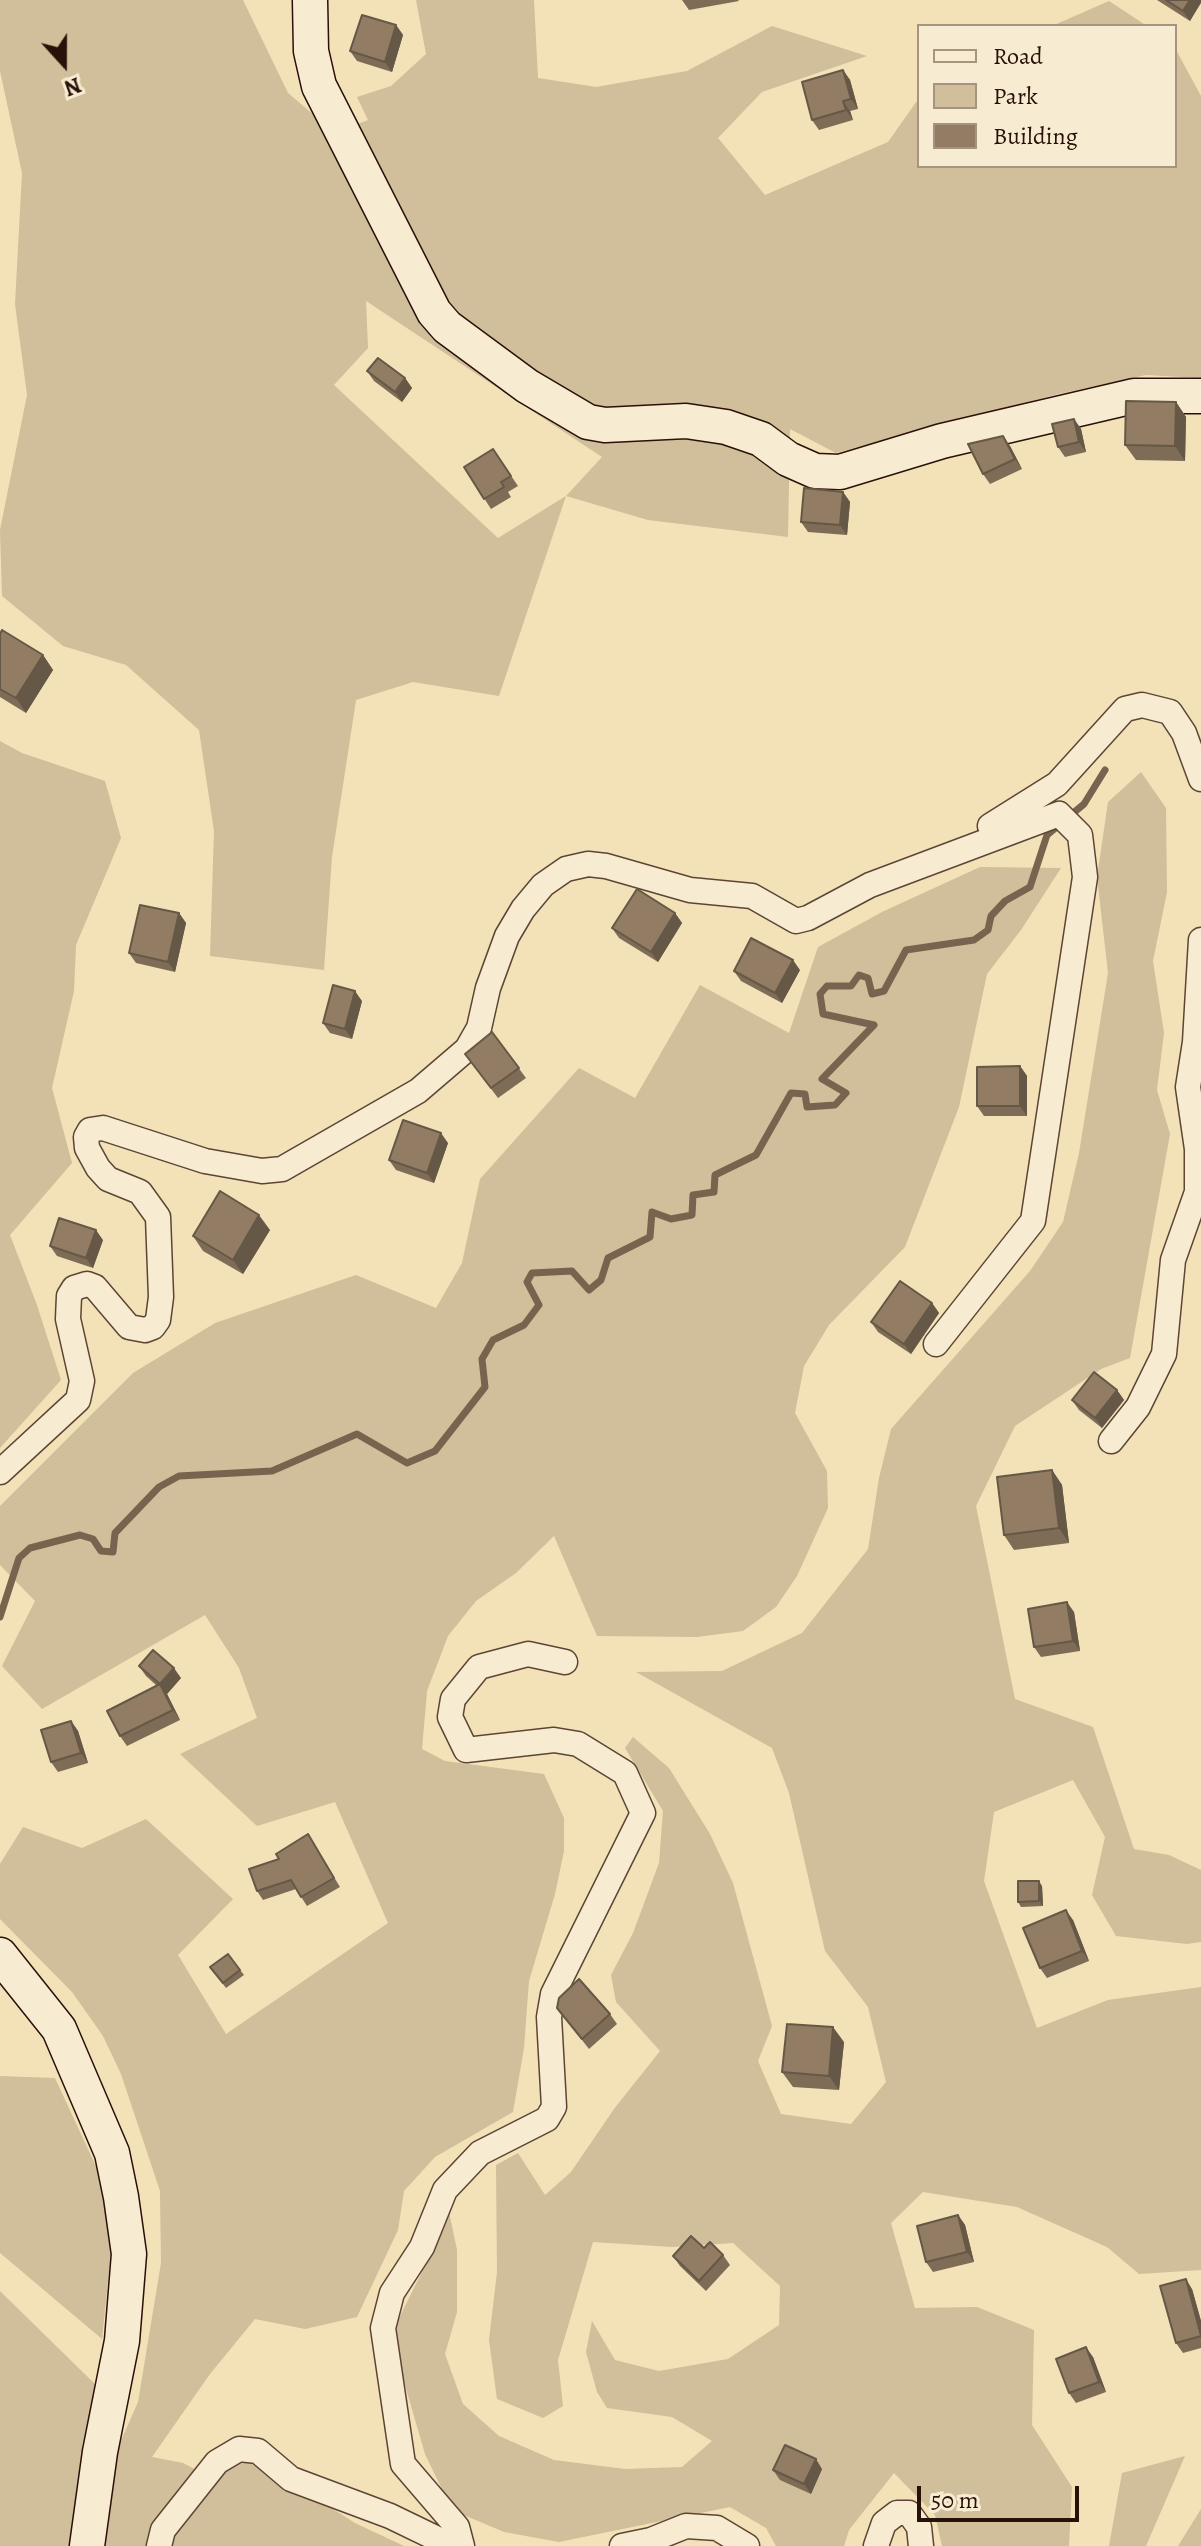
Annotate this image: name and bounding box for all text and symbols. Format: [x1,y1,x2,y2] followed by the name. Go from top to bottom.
[24,24,104,104] north arrow
[917,24,1177,168] legend
[993,40,1043,72] text: Road
[60,70,85,103] text: N
[993,80,1038,112] text: Park
[993,120,1078,152] text: Building
[921,2470,1083,2520] scale bar
[931,2484,979,2516] text: 50 m

